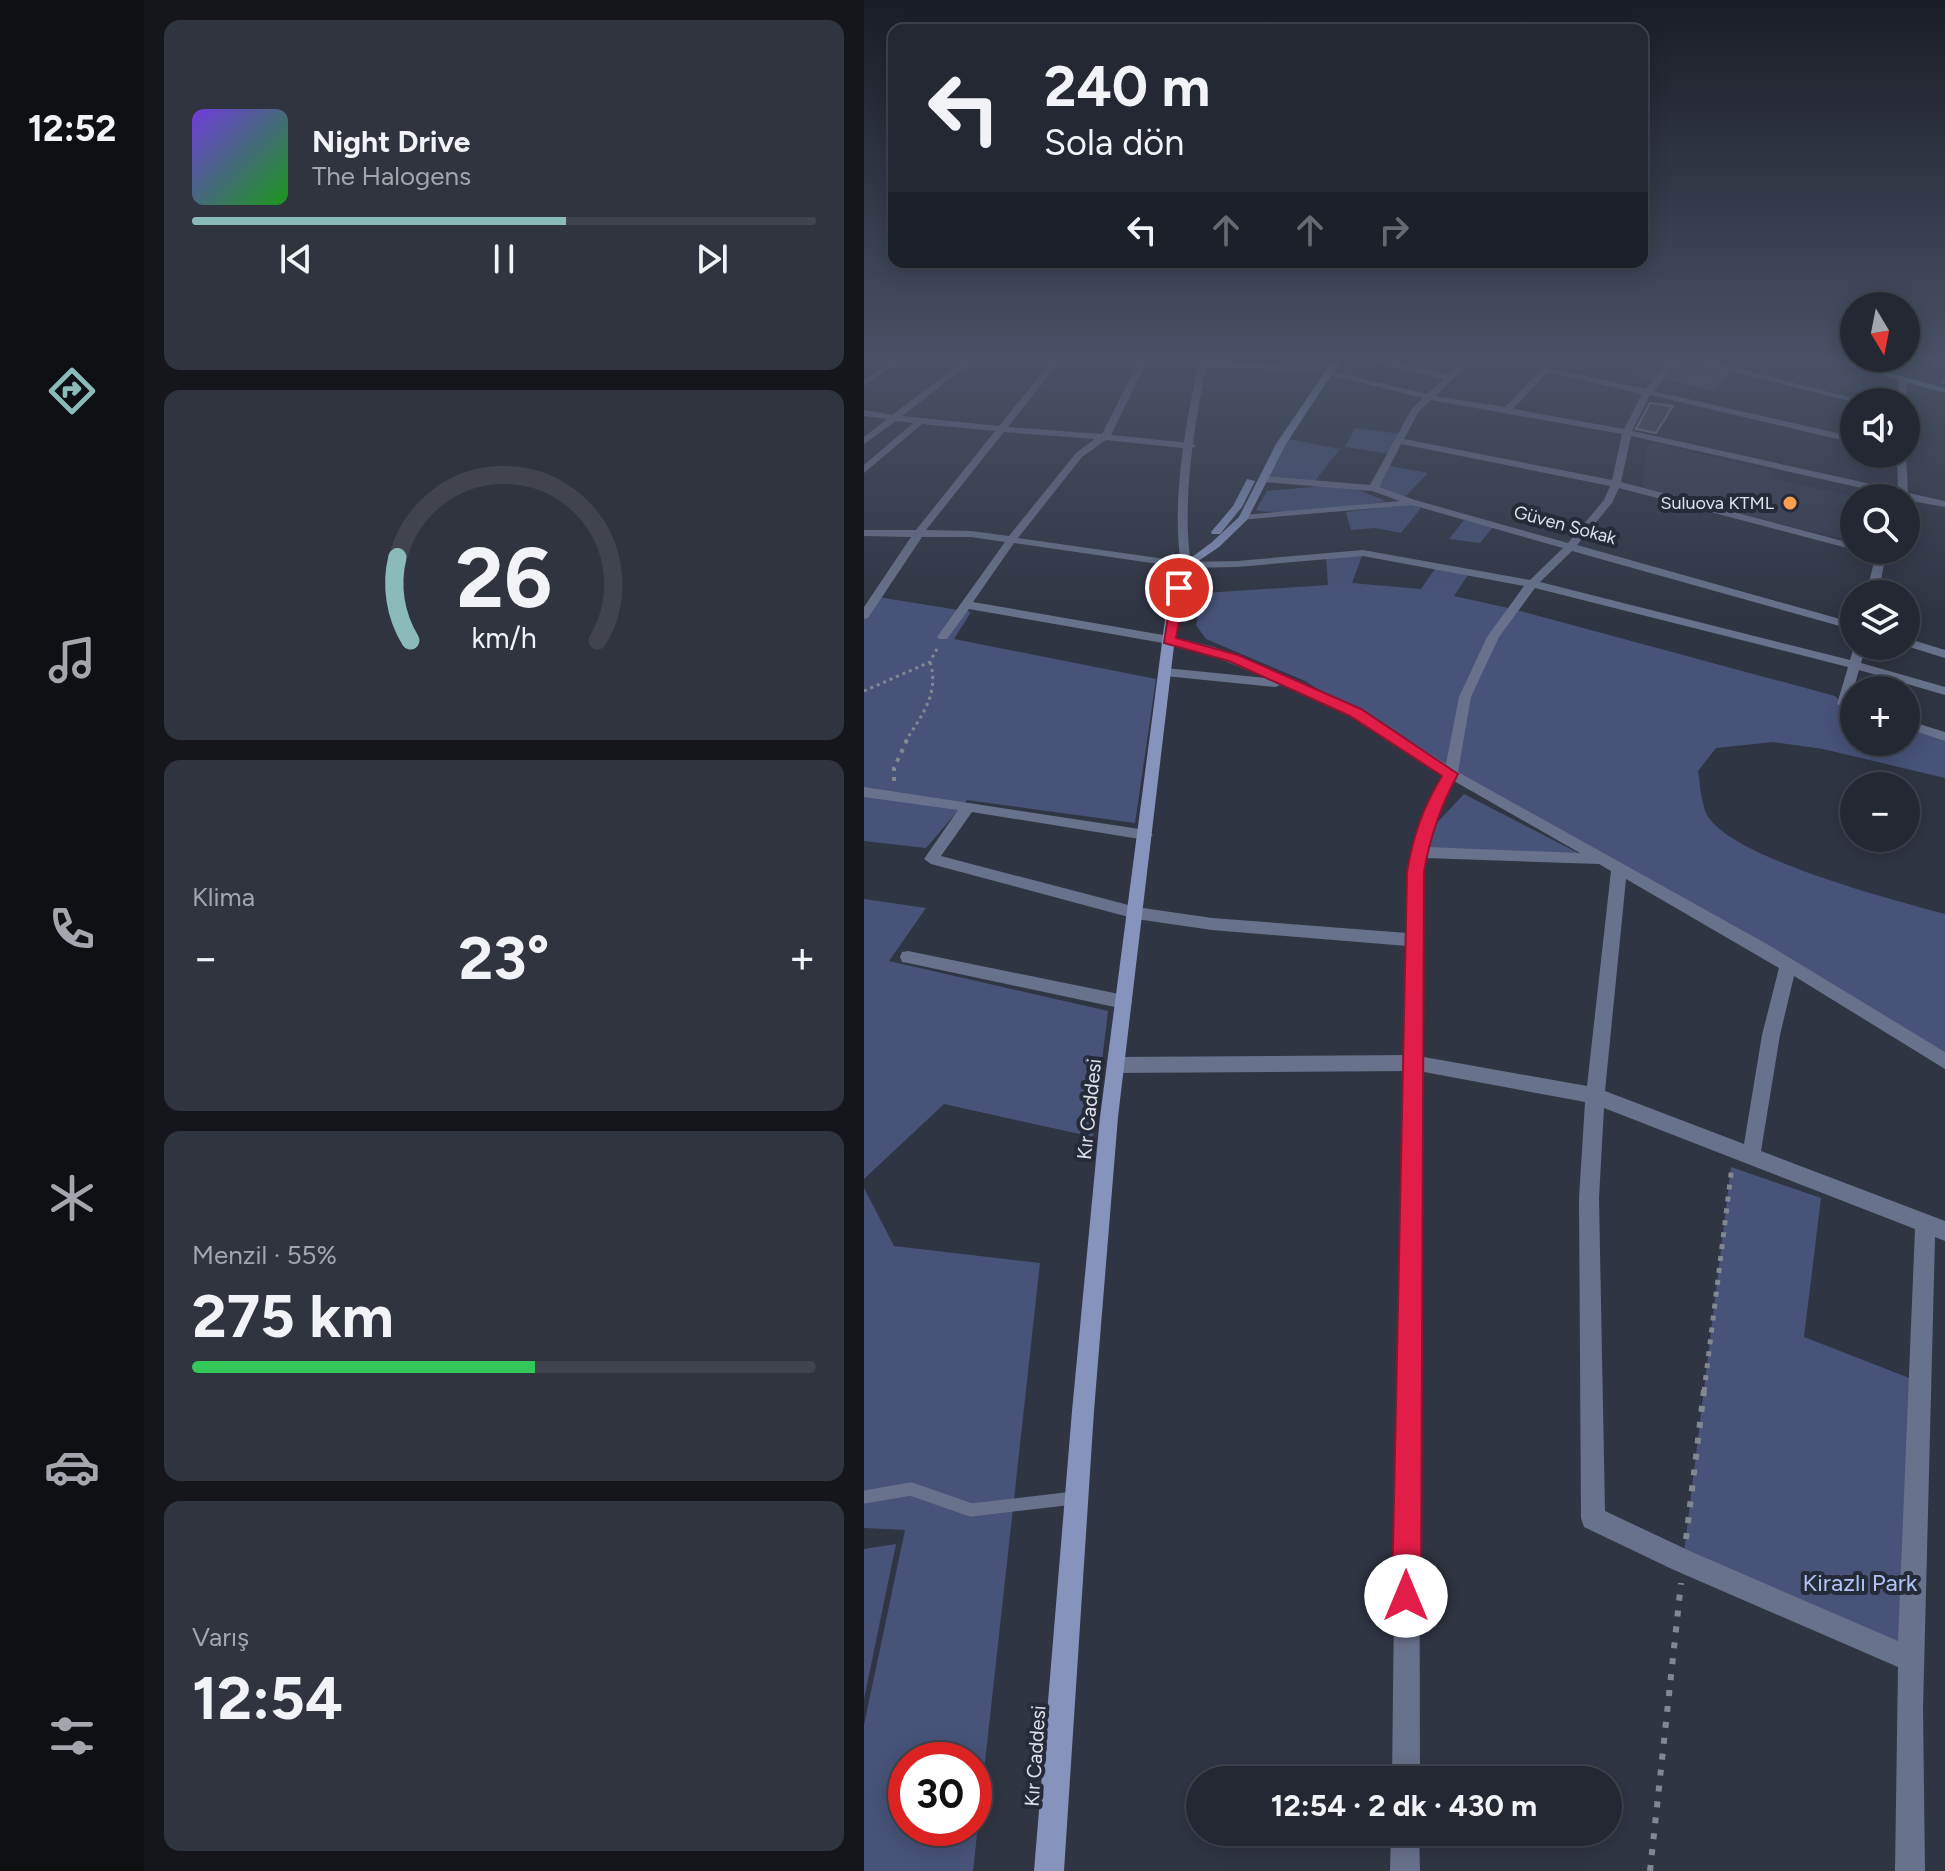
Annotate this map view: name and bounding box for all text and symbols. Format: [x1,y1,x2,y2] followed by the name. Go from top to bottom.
[1044,53,1210,120] text: 240 m
[912,56,1016,160] icon: left
[28,107,116,150] text: 12:52
[1044,121,1184,164] text: Sola dön
[312,123,470,160] text: Night Drive
[312,160,471,192] text: The Halogens
[1120,208,1164,252] icon: left
[1204,208,1248,252] icon: ahead
[1288,208,1332,252] icon: ahead
[1372,208,1416,252] icon: right
[274,237,318,281] icon: previous
[482,237,526,281] icon: pause
[690,237,734,281] icon: next
[1840,292,1920,372] north arrow
[1840,292,1920,852] map controls
[44,363,100,419] icon: directions
[1840,388,1920,468] button: sound
[1840,484,1920,564] button: search
[1660,492,1775,514] place label: Suluova KTML
[1781,494,1799,512] marker: Suluova KTML
[1511,501,1619,549] street label: Güven Sokak
[456,528,552,628] text: 26
[1145,554,1213,622] pin
[1157,566,1201,610] icon: arrive
[1840,580,1920,660] button: layers
[471,621,537,655] text: km/h
[44,632,100,688] icon: music
[1840,676,1920,756] button: +
[1840,772,1920,852] button: −
[192,881,255,913] text: Klima
[44,901,100,957] icon: phone
[459,922,549,994] text: 23°
[192,931,219,984] text: −
[789,931,816,984] text: +
[1072,1057,1106,1161] street label: Kır Caddesi
[44,1170,100,1226] icon: climate
[192,1239,337,1271] text: Menzil · 55%
[192,1280,394,1352] text: 275 km
[44,1439,100,1495] icon: car
[1364,1554,1448,1638] position arrow
[1803,1568,1918,1597] park label: Kirazlı Park
[192,1621,249,1653] text: Varış
[192,1662,343,1734] text: 12:54
[1019,1705,1051,1807] street label: Kır Caddesi
[44,1708,100,1764] icon: filters
[888,1742,992,1846] speed limit sign: 30
[1271,1787,1537,1824] text: 12:54 · 2 dk · 430 m

